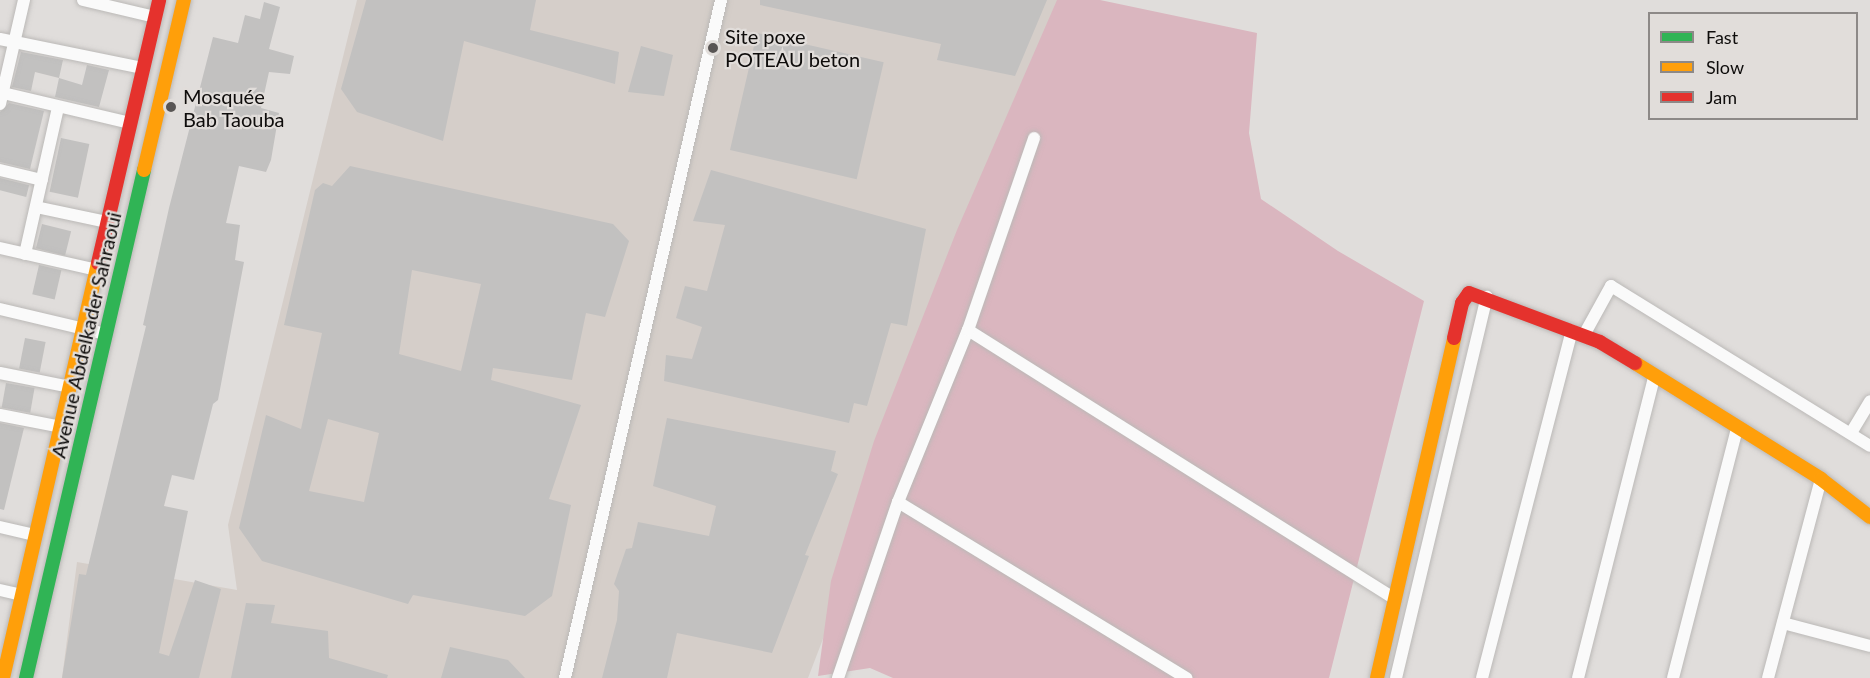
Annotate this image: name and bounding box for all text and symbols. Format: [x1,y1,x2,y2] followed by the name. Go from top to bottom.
[1648,12,1858,120] legend
[725,24,860,71] place label: Site poxe POTEAU beton
[1706,26,1738,48] text: Fast
[706,41,720,55] marker: Site poxe POTEAU beton
[1706,56,1744,78] text: Slow
[183,84,285,131] place label: Mosquée Bab Taouba
[1706,86,1737,108] text: Jam
[164,100,178,114] marker: Mosquée Bab Taouba
[46,209,126,461] street label: Avenue Abdelkader Sahraoui

